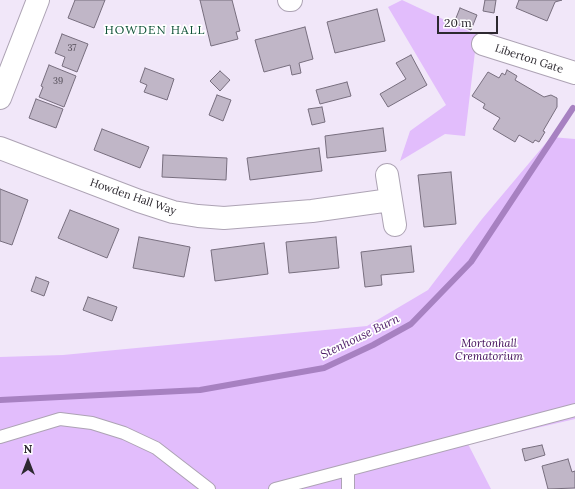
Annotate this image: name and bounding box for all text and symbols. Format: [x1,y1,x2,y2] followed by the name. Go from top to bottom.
[439,8,500,34] scale bar
[444,15,472,30] text: 20 m
[105,24,205,38] district label: HOWDEN HALL
[493,42,565,76] street label: Liberton Gate
[68,43,76,53] house number: 37
[53,76,63,86] house number: 39
[88,176,178,218] street label: Howden Hall Way
[318,312,402,362] water label: Stenhouse Burn
[455,337,523,363] park label: Mortonhall Crematorium
[8,441,48,481] north arrow
[24,442,32,456] text: N

